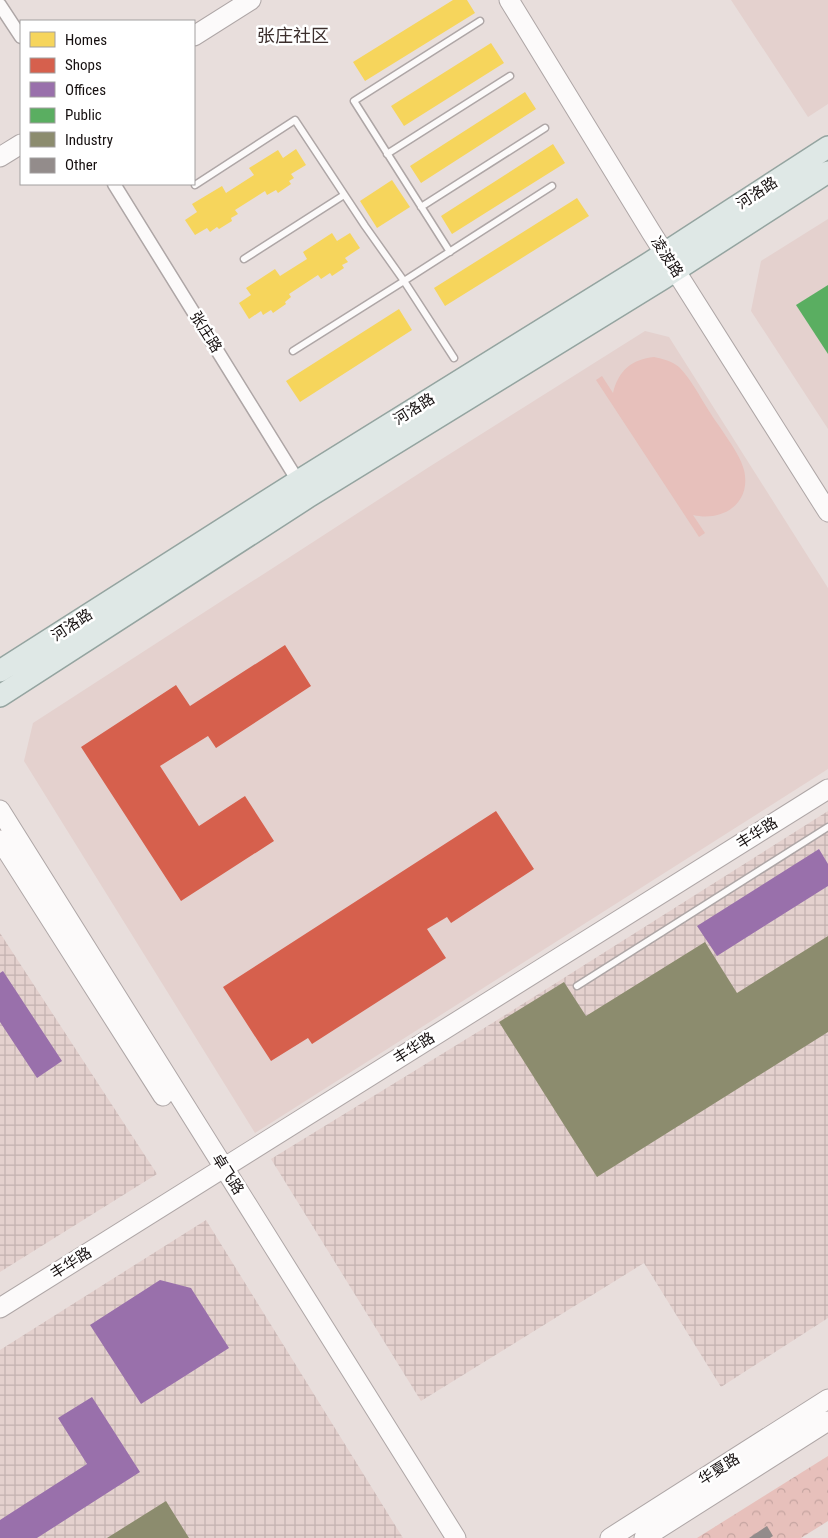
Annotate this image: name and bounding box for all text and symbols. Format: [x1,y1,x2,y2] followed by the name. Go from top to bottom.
[20,20,195,185] legend
[257,25,329,46] district label: 张庄社区
[65,31,107,49] text: Homes
[65,56,102,74] text: Shops
[65,81,106,99] text: Offices
[65,106,102,124] text: Public
[65,131,113,149] text: Industry
[65,156,98,174] text: Other
[733,173,781,213] street label: 河洛路
[647,233,687,281] street label: 凌波路
[186,308,226,356] street label: 张庄路
[390,389,438,429] street label: 河洛路
[48,605,96,645] street label: 河洛路
[733,813,781,853] street label: 丰华路
[390,1028,438,1068] street label: 丰华路
[208,1150,248,1198] street label: 卓飞路
[47,1243,95,1283] street label: 丰华路
[695,1449,743,1489] street label: 华夏路

